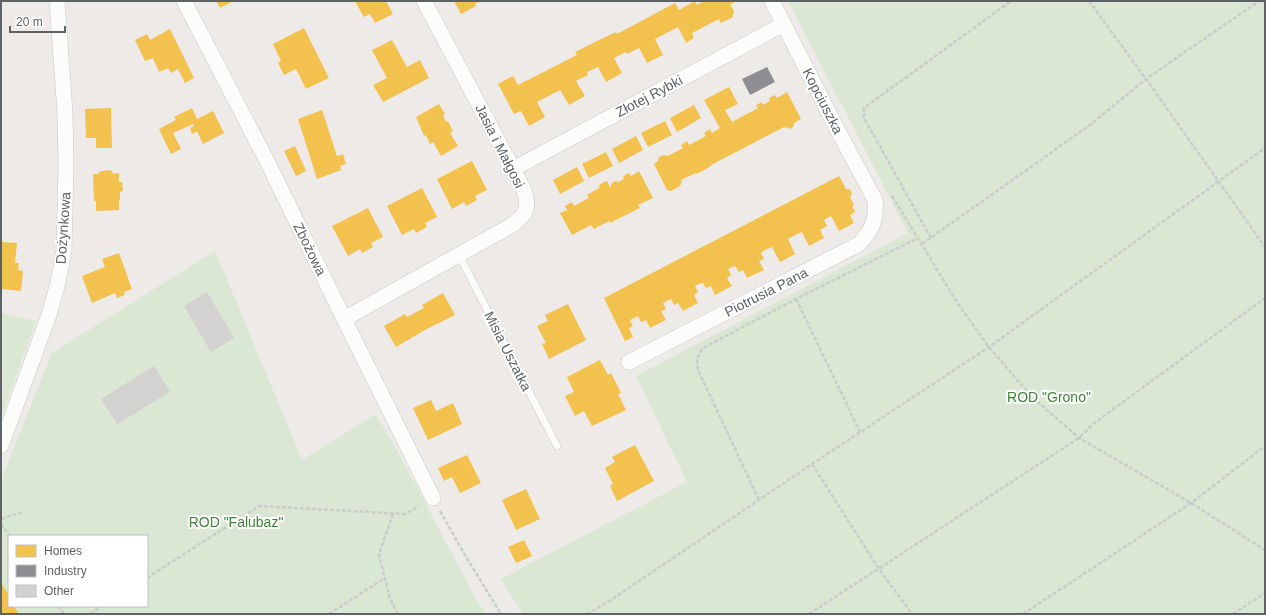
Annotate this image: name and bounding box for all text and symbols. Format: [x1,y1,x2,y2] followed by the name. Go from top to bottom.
[10,8,65,34] scale bar
[16,15,43,29] text: 20 m
[800,65,846,137] street label: Kopciuszka
[613,72,685,120] street label: Złotej Rybki
[472,101,528,191] street label: Jasia i Małgosi
[52,191,74,265] street label: Dożynkowa
[290,220,330,278] street label: Zbożowa
[722,264,810,320] street label: Piotrusia Pana
[481,309,535,394] street label: Misia Uszatka
[1007,389,1091,405] park label: ROD "Grono"
[189,514,283,530] park label: ROD "Falubaz"
[8,535,148,607] legend
[44,544,82,558] text: Homes
[44,564,87,578] text: Industry
[44,584,74,598] text: Other

